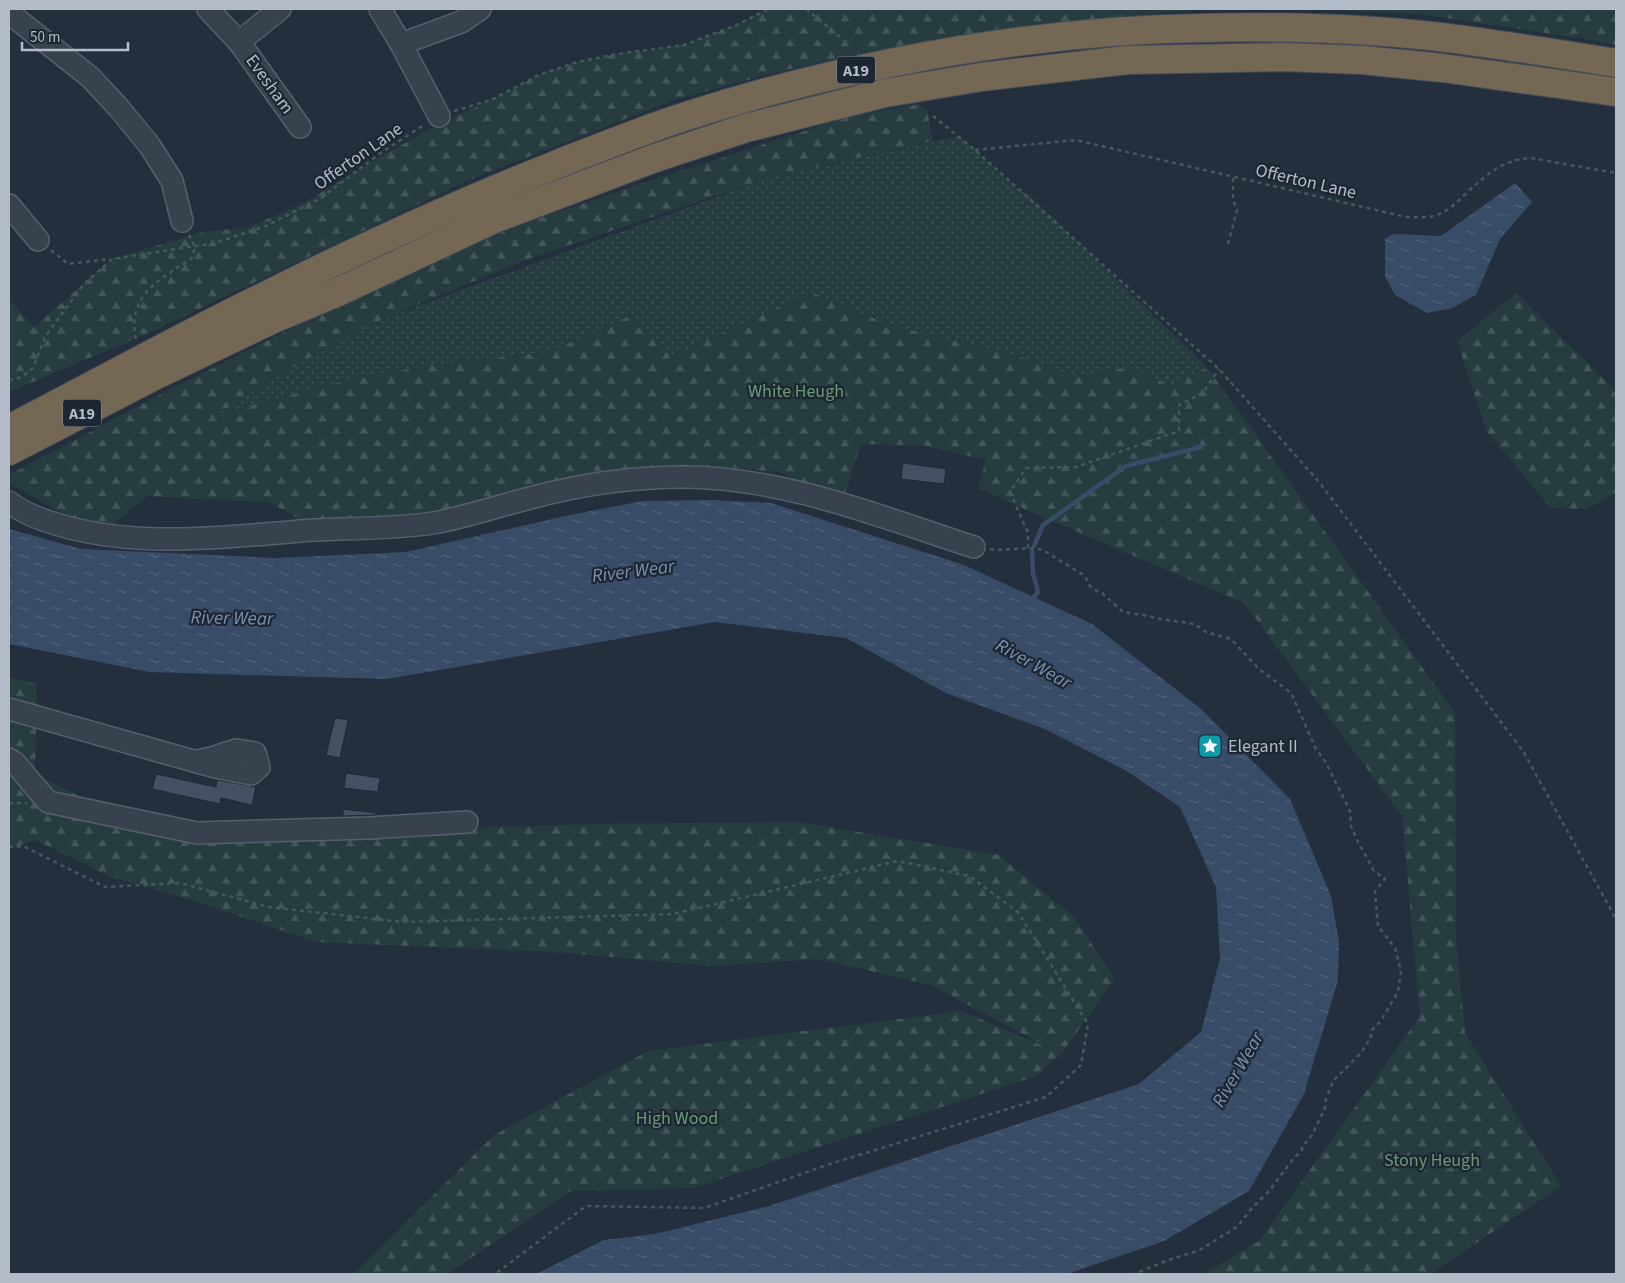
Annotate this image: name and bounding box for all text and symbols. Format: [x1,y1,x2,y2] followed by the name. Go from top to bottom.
[22,20,129,52] scale bar
[30,27,60,48] text: 50 m
[240,49,300,119] street label: Evesham
[837,56,875,84] road number: A19
[309,117,408,196] street label: Offerton Lane
[1253,158,1359,205] street label: Offerton Lane
[748,379,844,404] park label: White Heugh
[63,399,101,426] road number: A19
[590,553,677,590] water label: River Wear
[190,604,275,633] water label: River Wear
[990,632,1077,697] water label: River Wear
[1197,733,1223,759] place icon: Elegant II
[1228,734,1298,759] place label: Elegant II
[1206,1026,1271,1112] water label: River Wear
[636,1106,718,1131] park label: High Wood
[1384,1148,1480,1173] park label: Stony Heugh

